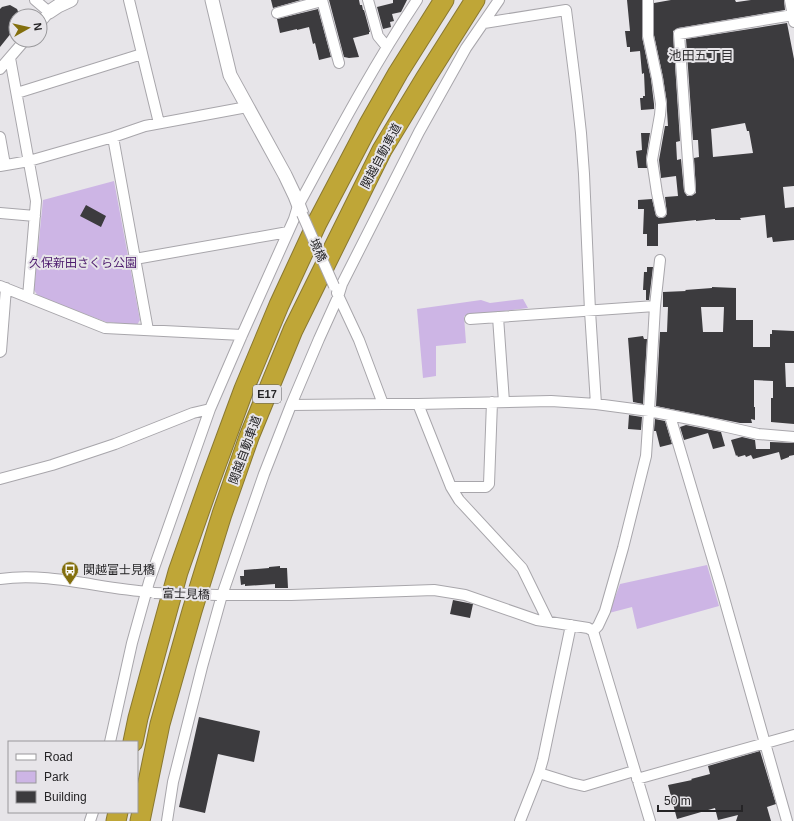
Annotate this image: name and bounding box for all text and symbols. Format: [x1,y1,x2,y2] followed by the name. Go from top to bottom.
[8,8,48,48] north arrow
[31,22,44,31] text: N
[668,48,734,63] district label: 池田五丁目
[358,121,404,191] street label: 関越自動車道
[307,236,329,264] street label: 境橋
[29,256,137,270] park label: 久保新田さくら公園
[253,385,281,403] road number: E17
[226,414,264,486] street label: 関越自動車道
[60,560,80,585] bus stop icon: 関越富士見橋
[83,563,155,577] place label: 関越富士見橋
[162,586,210,602] street label: 富士見橋
[8,741,138,813] legend
[44,750,73,764] text: Road
[44,770,70,784] text: Park
[658,787,742,813] scale bar
[44,790,87,804] text: Building
[664,794,691,808] text: 50 m

